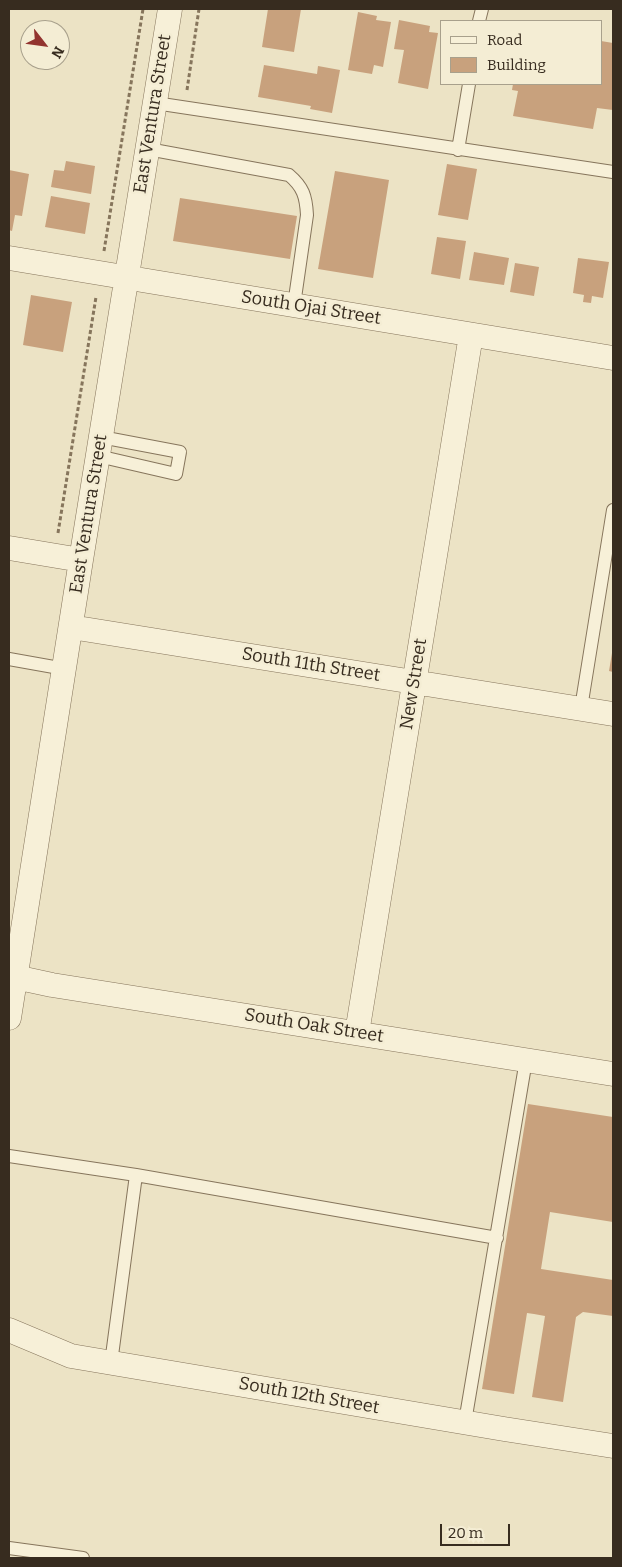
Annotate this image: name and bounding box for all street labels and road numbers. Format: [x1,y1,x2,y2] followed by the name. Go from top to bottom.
[130,33,176,195] street label: East Ventura Street
[240,286,382,330] street label: South Ojai Street
[66,433,112,595] street label: East Ventura Street
[396,637,432,731] street label: New Street
[240,643,382,687] street label: South 11th Street
[243,1004,385,1048] street label: South Oak Street
[237,1373,381,1419] street label: South 12th Street

